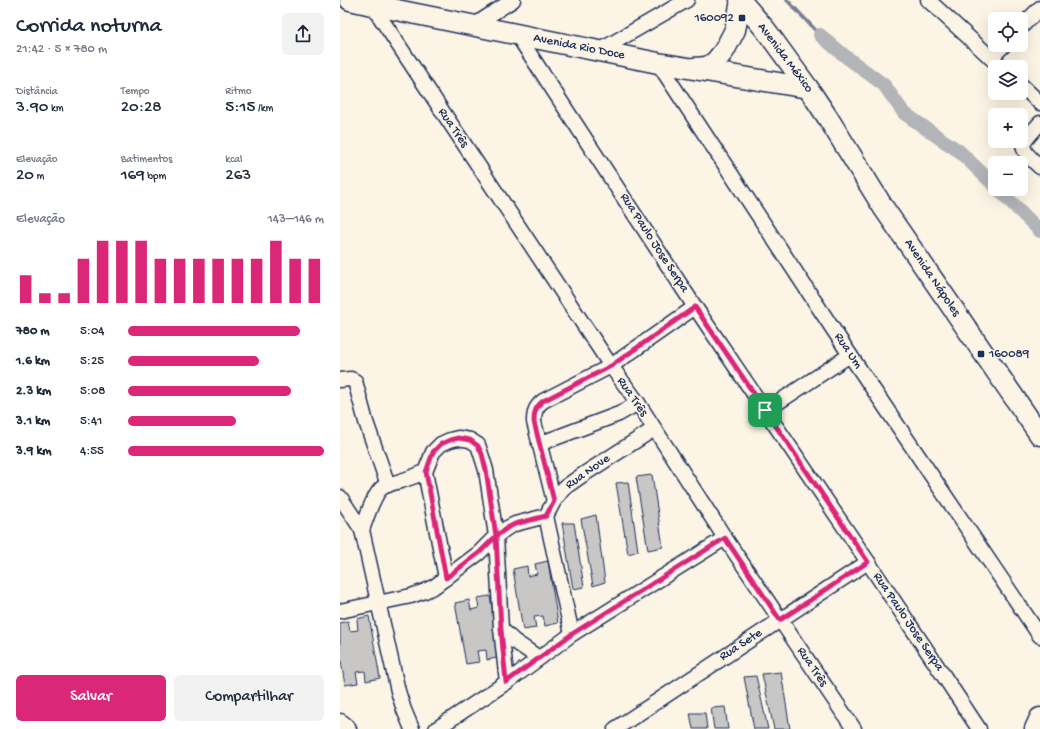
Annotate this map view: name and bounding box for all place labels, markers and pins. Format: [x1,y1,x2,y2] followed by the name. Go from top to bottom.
[694,11,735,26] place label: 160092
[737,13,747,23] marker: 160092
[988,347,1030,362] place label: 160089
[976,349,986,359] marker: 160089
[748,393,782,427] pin

